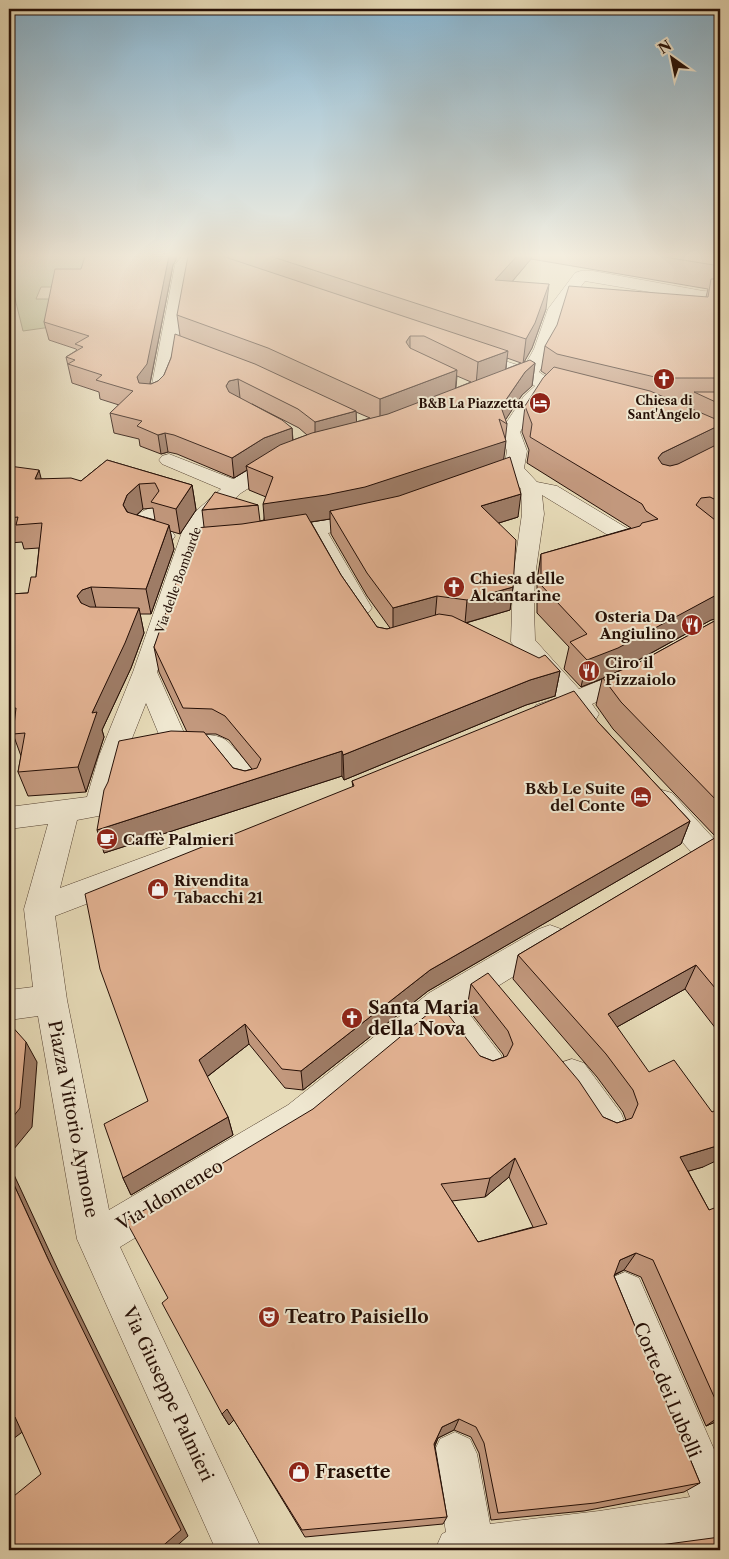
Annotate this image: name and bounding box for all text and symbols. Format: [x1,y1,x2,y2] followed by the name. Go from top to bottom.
[646,32,696,82] north arrow
[655,36,675,58] text: N
[652,367,676,391] church icon: Chiesa di Sant'Angelo
[528,391,552,415] hotel icon: B&B La Piazzetta
[628,393,701,422] place label: Chiesa di Sant'Angelo
[418,396,525,411] place label: B&B La Piazzetta
[151,524,204,636] street label: Via delle Bombarde
[469,569,564,605] place label: Chiesa delle Alcantarine
[442,575,466,599] church icon: Chiesa delle Alcantarine
[595,607,676,643] place label: Osteria Da Angiulino
[680,613,704,637] restaurant icon: Osteria Da Angiulino
[605,653,676,689] place label: Ciro il Pizzaiolo
[577,659,601,683] restaurant icon: Ciro il Pizzaiolo
[525,779,625,815] place label: B&b Le Suite del Conte
[629,785,653,809] hotel icon: B&b Le Suite del Conte
[95,827,119,851] cafe icon: Caffè Palmieri
[123,830,235,849] place label: Caffè Palmieri
[174,871,263,907] place label: Rivendita Tabacchi 21
[146,877,170,901] shop icon: Rivendita Tabacchi 21
[368,997,480,1040] place label: Santa Maria della Nova
[340,1006,364,1030] church icon: Santa Maria della Nova
[43,1018,103,1220] street label: Piazza Vittorio Aymone
[112,1155,227,1236] street label: Via Idomeneo
[117,1302,218,1485] street label: Via Giuseppe Palmieri
[257,1305,281,1329] theatre icon: Teatro Paisiello
[285,1306,429,1328] place label: Teatro Paisiello
[629,1319,706,1462] street label: Corte dei Lubelli
[287,1460,311,1484] shop icon: Frasette
[315,1461,391,1483] place label: Frasette

